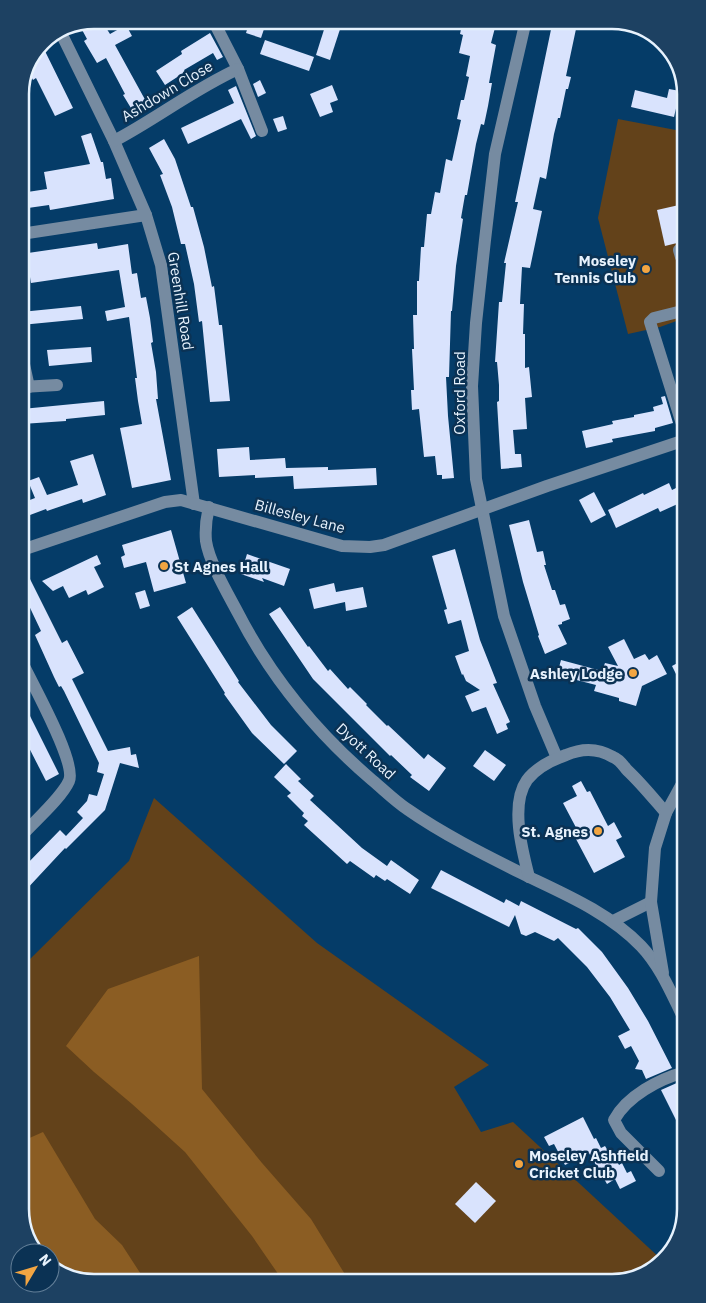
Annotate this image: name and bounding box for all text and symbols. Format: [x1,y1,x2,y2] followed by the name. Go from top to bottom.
[118,56,216,126] street label: Ashdown Close
[164,251,198,351] street label: Greenhill Road
[554,251,636,287] place label: Moseley Tennis Club
[640,263,652,275] marker: Moseley Tennis Club
[450,351,469,435] street label: Oxford Road
[253,495,347,537] street label: Billesley Lane
[174,557,268,576] place label: St Agnes Hall
[158,560,170,572] marker: St Agnes Hall
[530,664,623,683] place label: Ashley Lodge
[627,667,639,679] marker: Ashley Lodge
[332,719,400,783] street label: Dyott Road
[521,822,588,841] place label: St. Agnes
[592,825,604,837] marker: St. Agnes
[529,1146,649,1182] place label: Moseley Ashfield Cricket Club
[513,1158,525,1170] marker: Moseley Ashfield Cricket Club
[10,1243,60,1293] north arrow
[35,1250,55,1270] text: N

